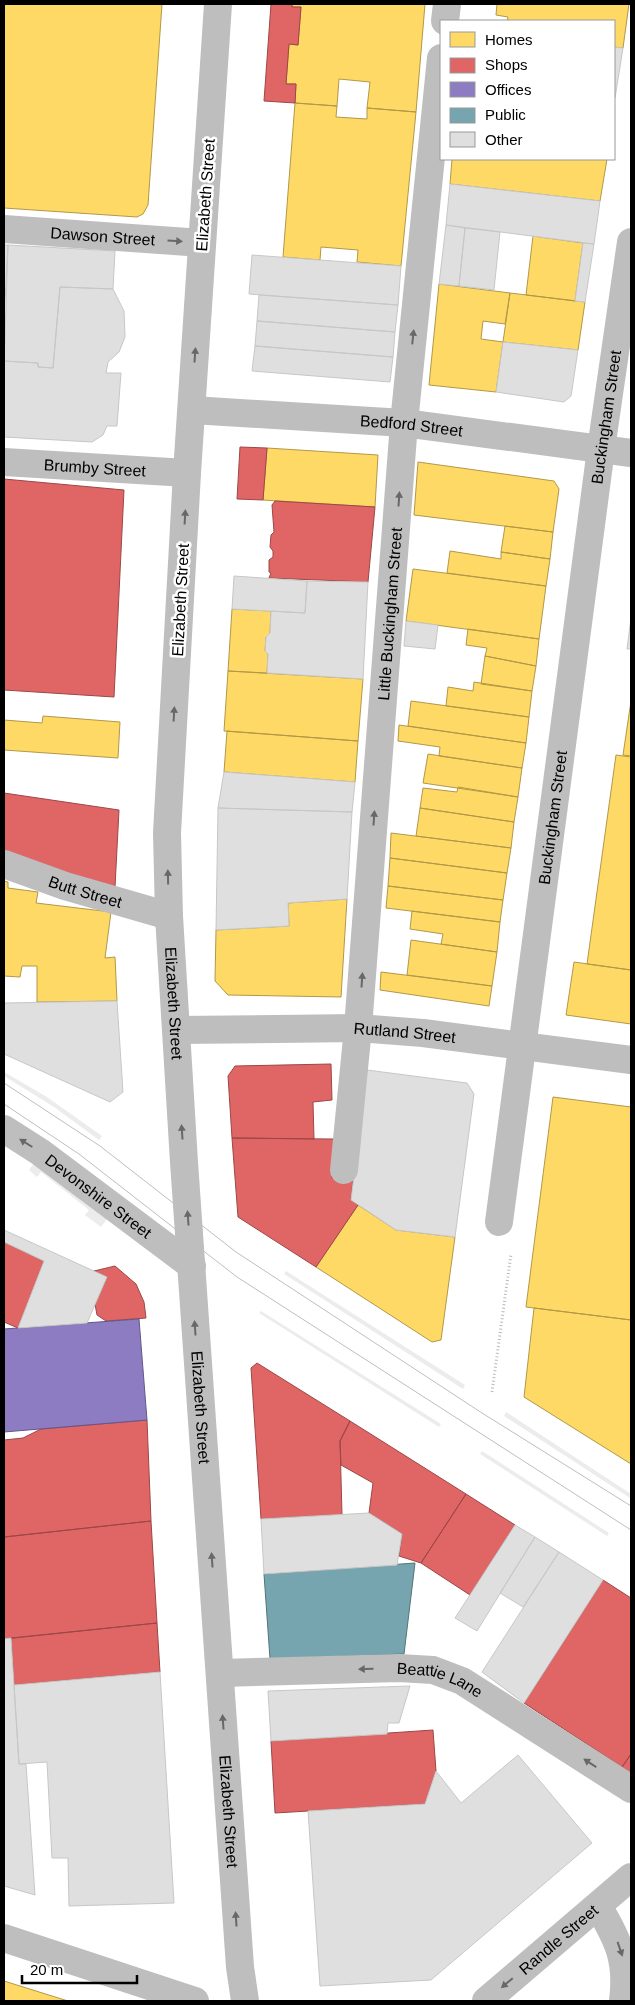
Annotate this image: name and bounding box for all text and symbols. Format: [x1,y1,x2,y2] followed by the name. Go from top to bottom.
[440,20,615,160] legend
[485,31,533,48] text: Homes
[485,56,528,73] text: Shops
[485,81,531,98] text: Offices
[485,106,526,123] text: Public
[485,131,523,148] text: Other
[193,138,218,252] street label: Elizabeth Street
[50,224,156,249] street label: Dawson Street
[167,237,183,245] one-way arrow
[409,328,417,344] one-way arrow
[192,347,200,363] one-way arrow
[588,348,624,485] street label: Buckingham Street
[360,412,464,440] street label: Bedford Street
[43,456,147,480] street label: Brumby Street
[395,490,403,506] one-way arrow
[181,509,189,525] one-way arrow
[375,526,405,701] street label: Little Buckingham Street
[169,543,192,657] street label: Elizabeth Street
[171,706,179,722] one-way arrow
[536,749,570,886] street label: Buckingham Street
[371,809,379,825] one-way arrow
[164,868,172,884] one-way arrow
[46,873,124,911] street label: Butt Street
[162,946,186,1061] street label: Elizabeth Street
[358,971,366,987] one-way arrow
[353,1020,457,1046] street label: Rutland Street
[177,1124,185,1140] one-way arrow
[20,1139,33,1148] one-way arrow
[42,1151,155,1242] street label: Devonshire Street
[184,1210,192,1226] one-way arrow
[191,1319,199,1335] one-way arrow
[188,1350,213,1465] street label: Elizabeth Street
[208,1551,216,1567] one-way arrow
[396,1660,486,1701] street label: Beattie Lane
[358,1665,374,1673] one-way arrow
[219,1713,227,1729] one-way arrow
[216,1754,241,1869] street label: Elizabeth Street
[584,1759,597,1768] one-way arrow
[516,1901,602,1978] street label: Randle Street
[232,1911,240,1927] one-way arrow
[617,1942,624,1957] one-way arrow
[22,1952,138,1984] scale bar
[30,1961,63,1978] text: 20 m
[501,1977,513,1988] one-way arrow

